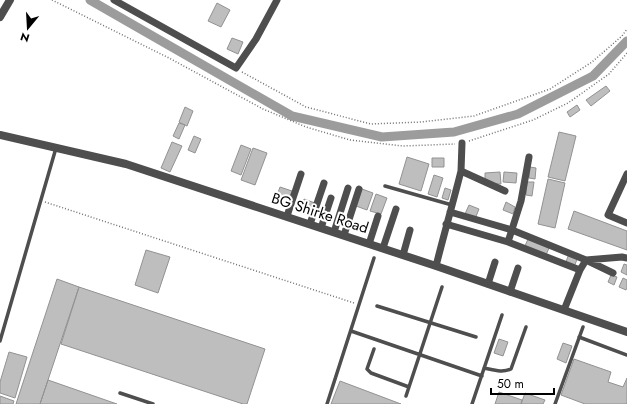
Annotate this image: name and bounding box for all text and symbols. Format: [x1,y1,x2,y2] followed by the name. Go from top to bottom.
[8,8,48,48] north arrow
[18,29,32,46] text: N
[269,187,371,239] street label: BG Shirke Road
[491,370,554,396] scale bar
[497,375,524,393] text: 50 m

